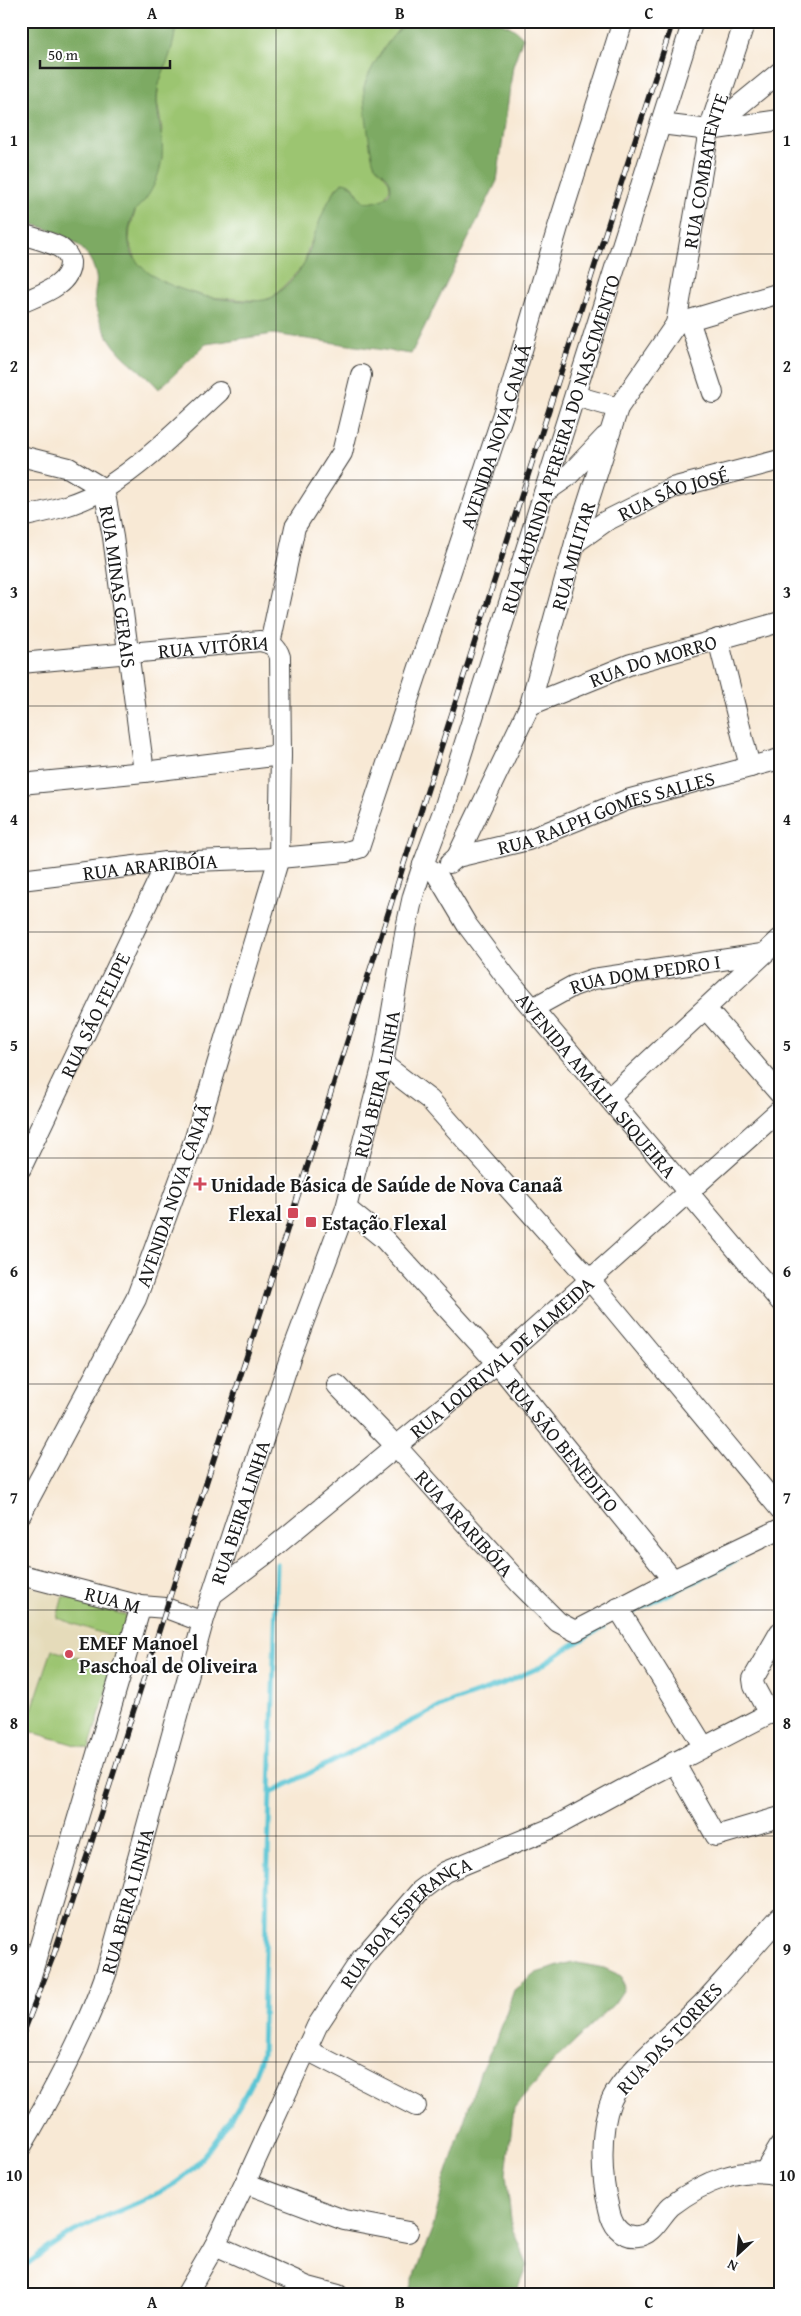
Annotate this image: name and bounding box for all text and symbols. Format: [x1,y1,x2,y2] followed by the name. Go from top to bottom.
[147,1,158,25] text: A
[395,1,405,25] text: B
[644,1,654,25] text: C
[40,38,170,70] scale bar
[48,44,79,65] text: 50 m
[675,89,735,251] street label: RUA COMBATENTE
[10,128,18,152] text: 1
[783,128,791,152] text: 1
[492,271,627,617] street label: RUA LAURINDA PEREIRA DO NASCIMENTO
[451,340,538,532] street label: AVENIDA NOVA CANAÃ
[10,354,18,378] text: 2
[783,354,791,378] text: 2
[612,459,732,528] street label: RUA SÃO JOSÉ
[543,497,602,613] street label: RUA MILITAR
[93,503,145,669] street label: RUA MINAS GERAIS
[10,580,18,604] text: 3
[783,580,791,604] text: 3
[157,626,274,665] street label: RUA VITÓRIA
[584,626,720,694] street label: RUA DO MORRO
[494,763,718,861] street label: RUA RALPH GOMES SALLES
[10,807,18,831] text: 4
[783,807,791,831] text: 4
[81,846,218,887] street label: RUA ARARIBÓIA
[565,946,722,1001] street label: RUA DOM PEDRO I
[52,947,136,1082] street label: RUA SÃO FELIPE
[510,986,684,1184] street label: AVENIDA AMÁLIA SIQUEIRA
[345,1008,406,1161] street label: RUA BEIRA LINHA
[10,1033,18,1057] text: 5
[783,1033,791,1057] text: 5
[128,1099,218,1291] street label: AVENIDA NOVA CANAÃ
[211,1170,563,1199] place label: Unidade Básica de Saúde de Nova Canaã
[193,1177,207,1191] marker: Unidade Básica de Saúde de Nova Canaã
[229,1199,282,1228] place label: Flexal
[286,1206,300,1220] marker: Flexal
[322,1208,447,1237] place label: Estação Flexal
[304,1215,318,1229] marker: Estação Flexal
[10,1259,18,1283] text: 6
[783,1259,791,1283] text: 6
[403,1269,600,1445] street label: RUA LOURIVAL DE ALMEIDA
[500,1371,627,1518] street label: RUA SÃO BENEDITO
[202,1436,277,1588] street label: RUA BEIRA LINHA
[409,1463,521,1583] street label: RUA ARARIBÓIA
[10,1485,18,1509] text: 7
[783,1485,791,1509] text: 7
[82,1578,144,1620] street label: RUA M
[79,1628,258,1680] place label: EMEF Manoel Paschoal de Oliveira
[63,1648,75,1660] marker: EMEF Manoel Paschoal de Oliveira
[10,1711,18,1735] text: 8
[783,1711,791,1735] text: 8
[92,1824,160,1977] street label: RUA BEIRA LINHA
[332,1848,476,1994] street label: RUA BOA ESPERANÇA
[10,1937,18,1961] text: 9
[783,1937,791,1961] text: 9
[609,1975,729,2101] street label: RUA DAS TORRES
[6,2163,22,2187] text: 10
[779,2163,795,2187] text: 10
[714,2228,764,2278] north arrow
[723,2254,741,2277] text: N
[147,2290,158,2314] text: A
[395,2290,405,2314] text: B
[644,2290,654,2314] text: C

